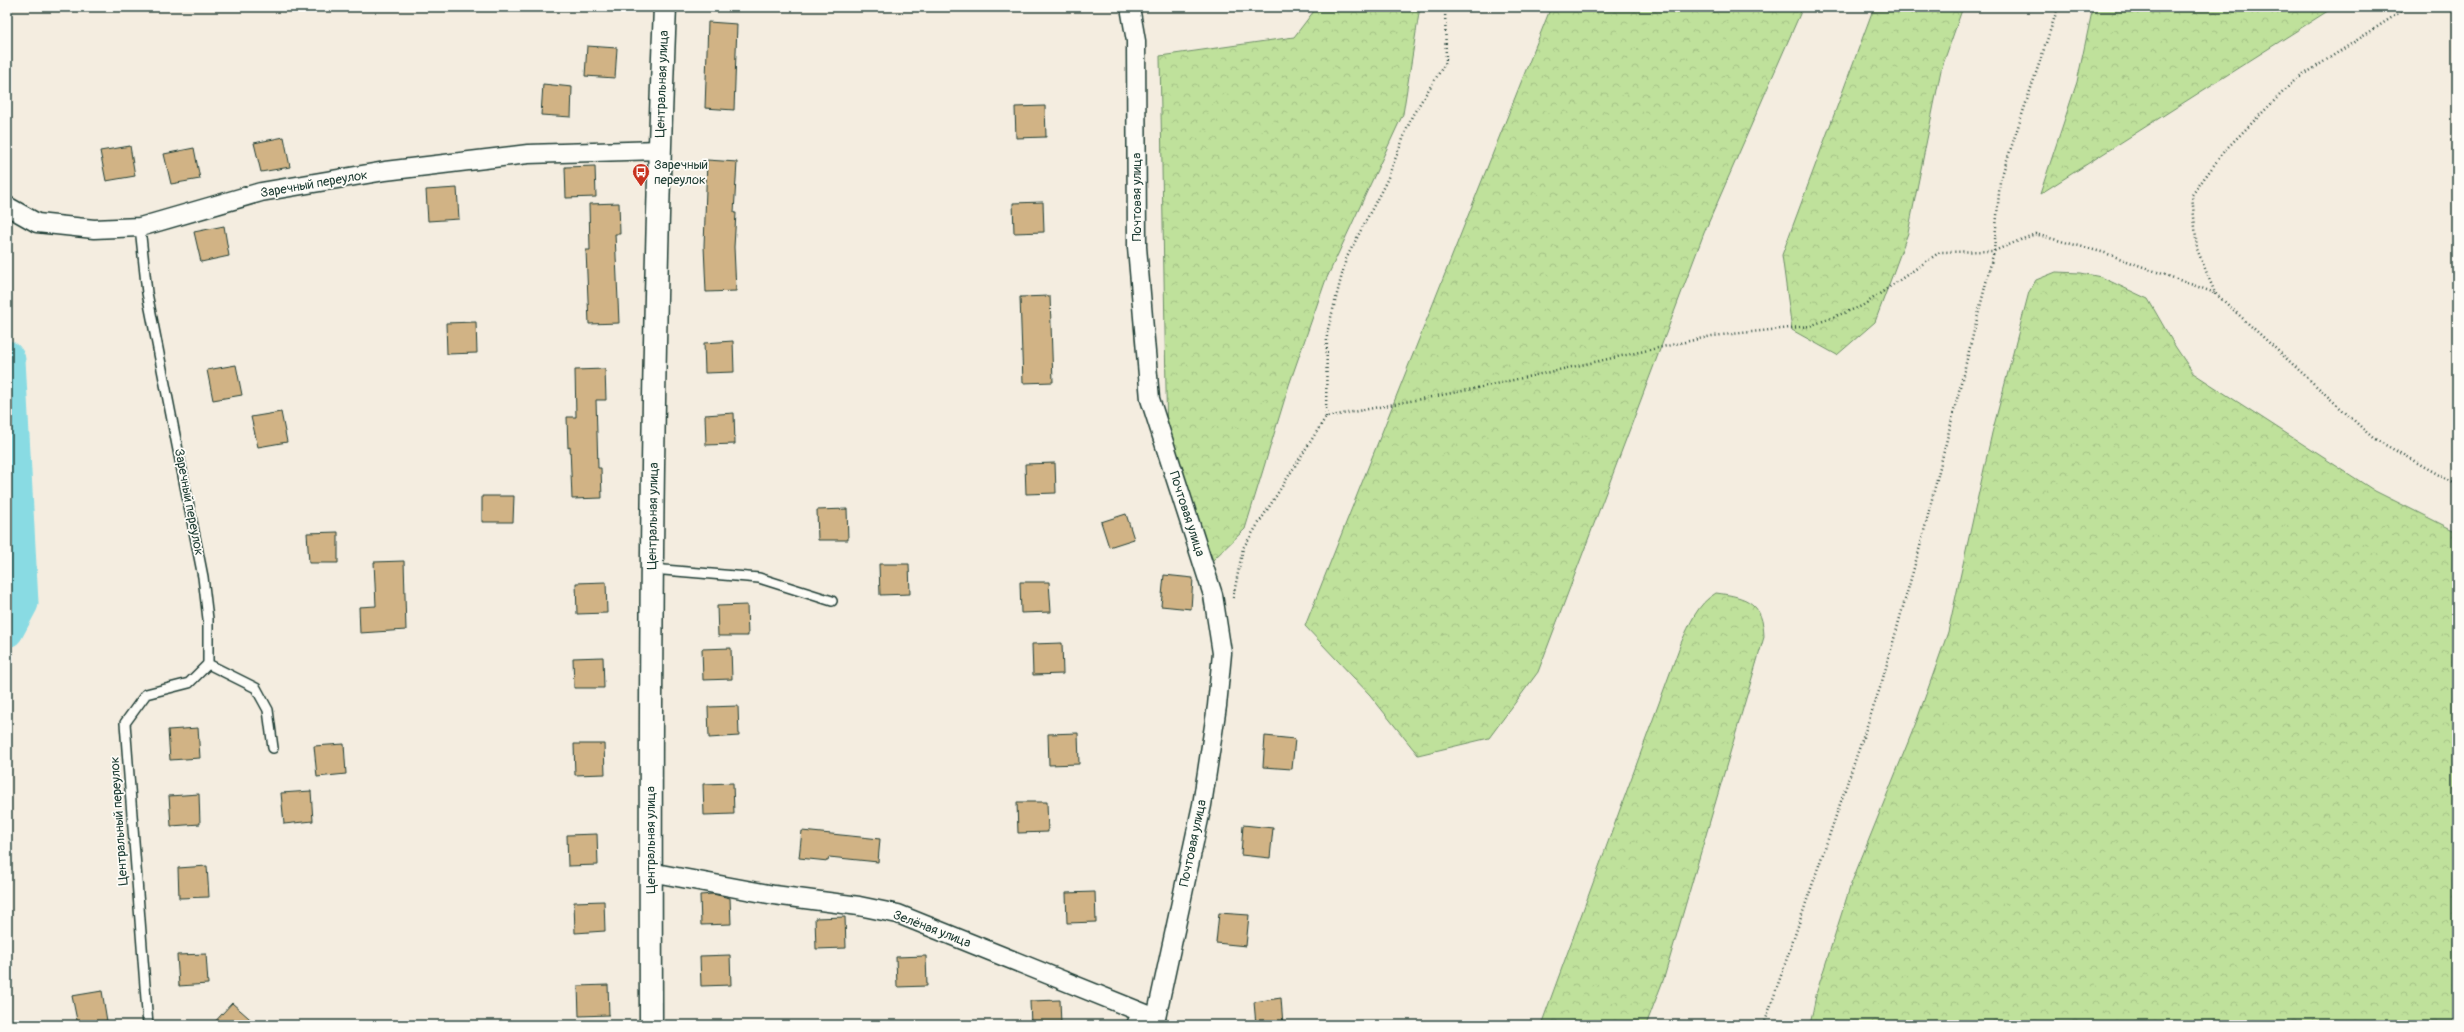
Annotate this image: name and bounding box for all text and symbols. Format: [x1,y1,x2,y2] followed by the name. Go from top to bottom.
[652,30,672,138] street label: Центральная улица
[1129,153,1145,241] street label: Почтовая улица
[654,157,708,188] place label: Заречный переулок
[631,162,651,187] bus stop icon: Заречный переулок
[259,167,369,201] street label: Заречный переулок
[171,447,207,557] street label: Заречный переулок
[644,462,662,570] street label: Центральная улица
[1166,469,1208,559] street label: Почтовая улица
[106,756,131,886] street label: Центральный переулок
[643,786,659,894] street label: Центральная улица
[1176,798,1210,888] street label: Почтовая улица
[891,907,973,951] street label: Зелёная улица

